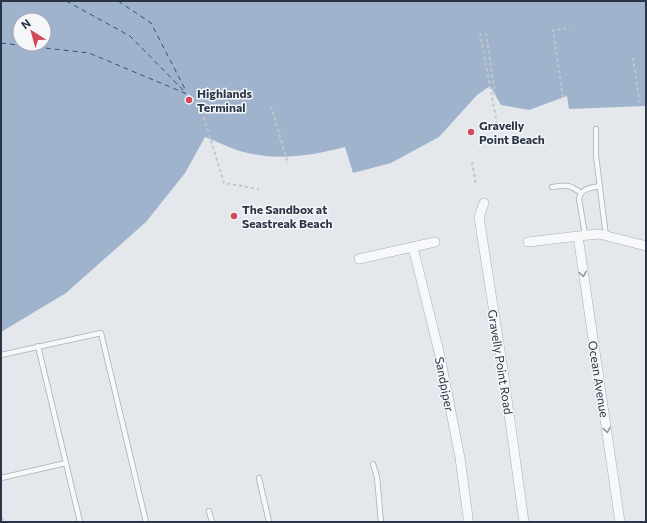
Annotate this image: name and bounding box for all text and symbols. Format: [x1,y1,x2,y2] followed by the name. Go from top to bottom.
[12,12,52,52] north arrow
[18,16,33,31] text: N
[197,86,252,114] place label: Highlands Terminal
[184,95,194,105] marker: Highlands Terminal
[479,118,545,146] place label: Gravelly Point Beach
[466,127,476,137] marker: Gravelly Point Beach
[242,202,332,230] place label: The Sandbox at Seastreak Beach
[229,211,239,221] marker: The Sandbox at Seastreak Beach
[578,271,587,277] one-way arrow
[486,308,516,416] street label: Gravelly Point Road
[586,340,612,418] street label: Ocean Avenue
[433,355,457,413] street label: Sandpiper
[602,427,611,433] one-way arrow

